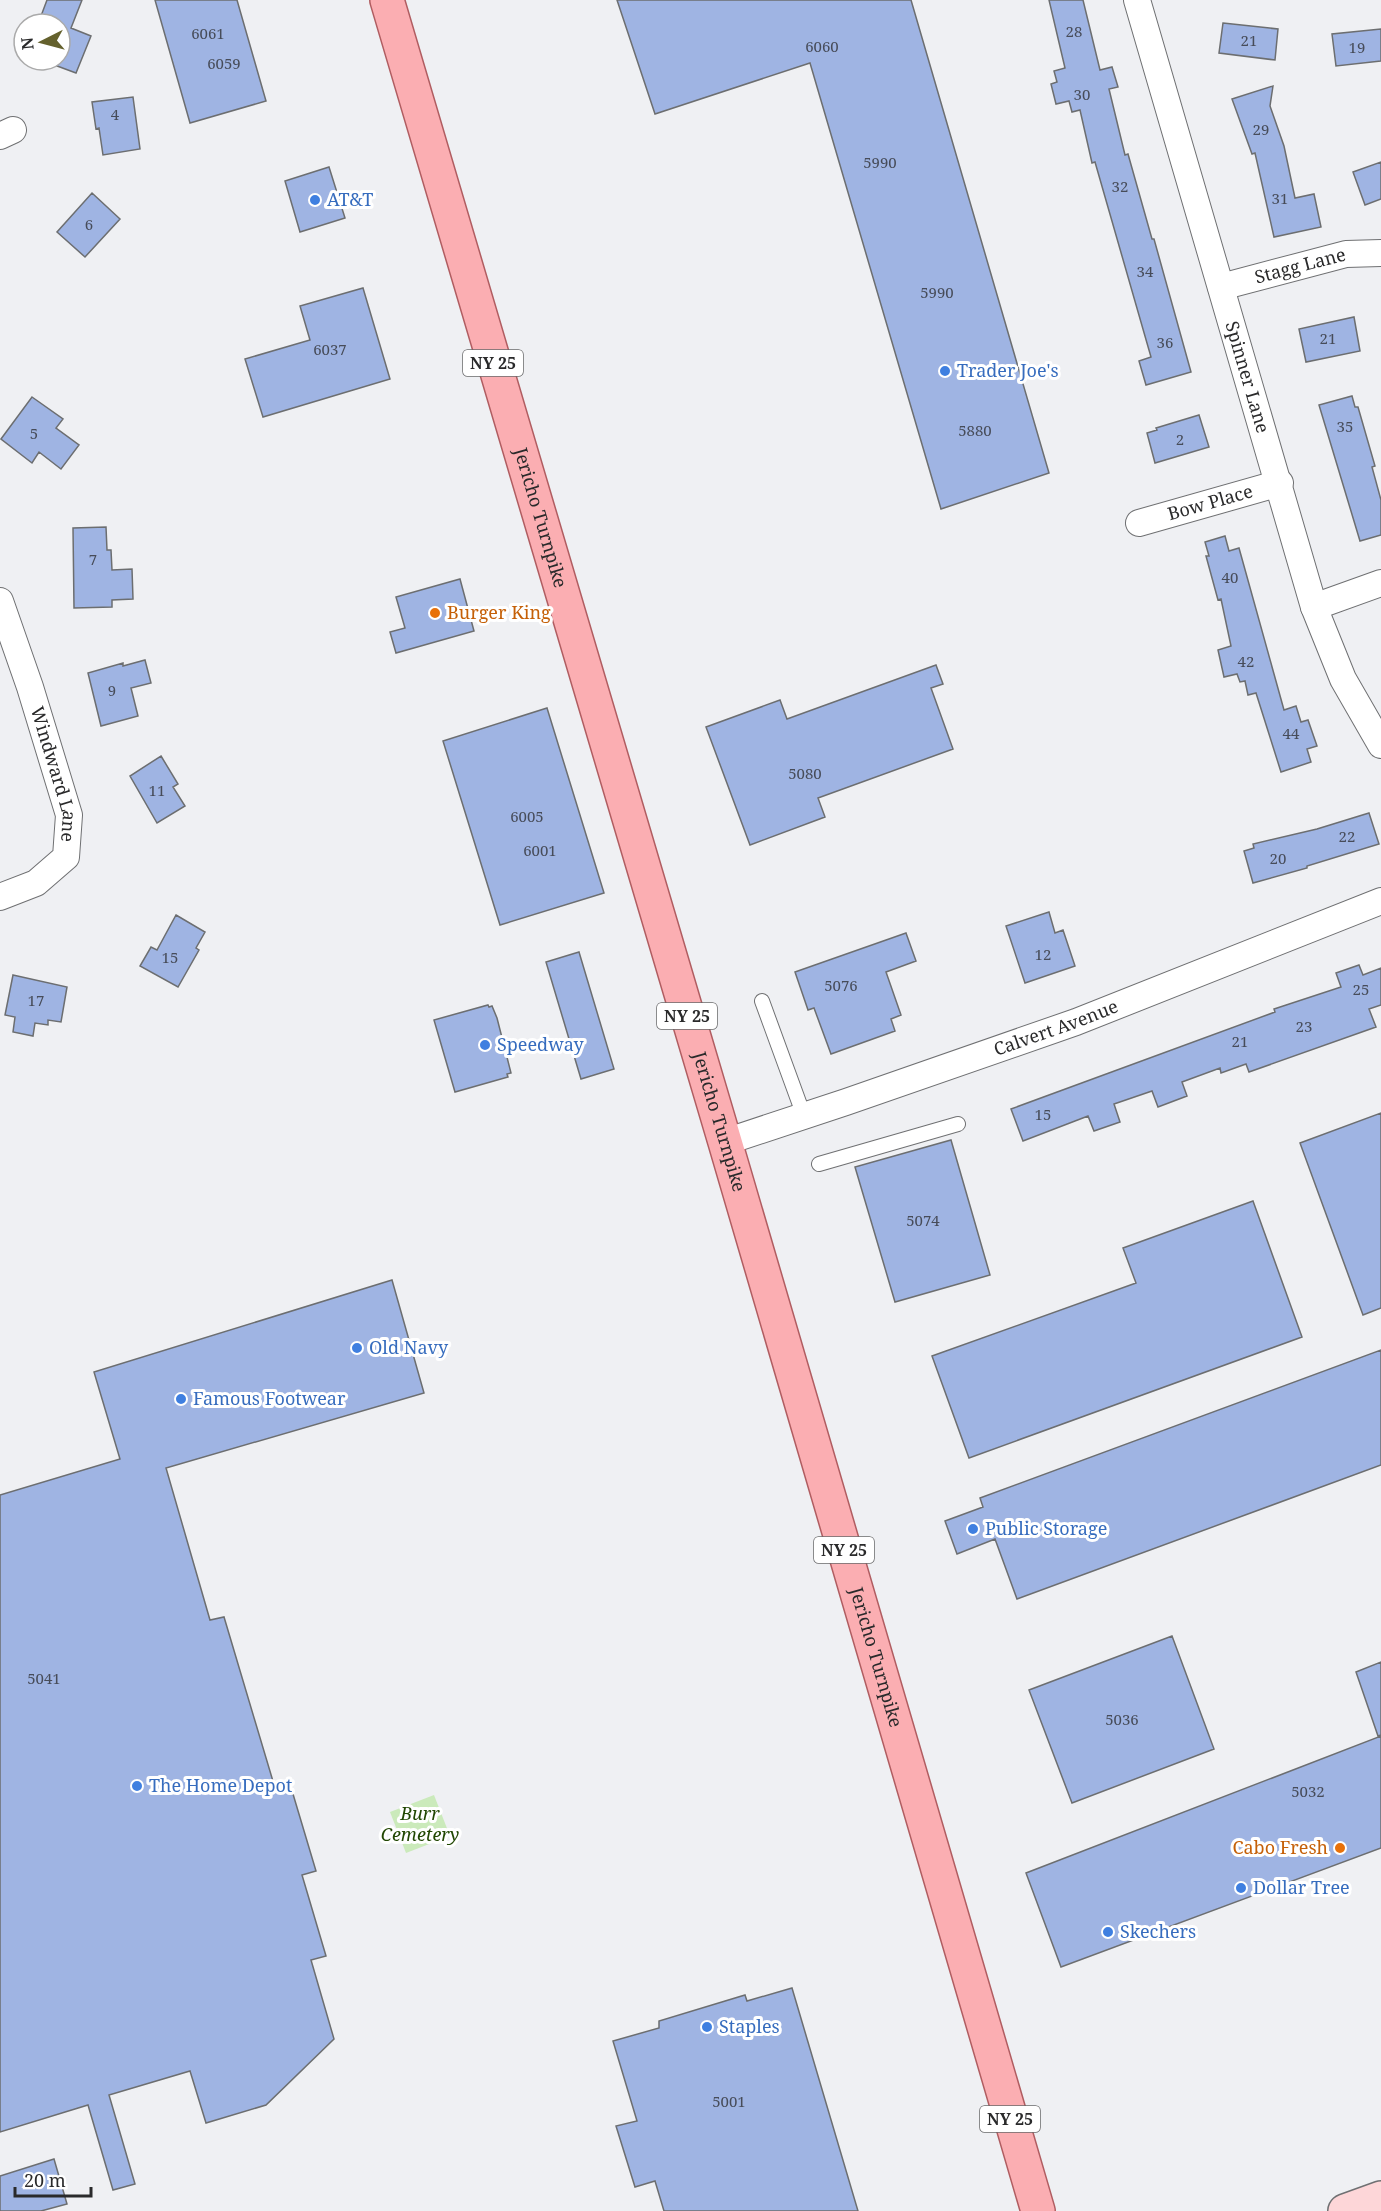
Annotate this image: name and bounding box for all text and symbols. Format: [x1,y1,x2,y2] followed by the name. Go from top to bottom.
[12,12,72,72] north arrow
[1066,21,1082,41] house number: 28
[191,23,225,43] house number: 6061
[1241,30,1257,50] house number: 21
[15,36,39,51] text: N
[805,36,839,56] house number: 6060
[1349,37,1365,57] house number: 19
[207,53,241,73] house number: 6059
[1074,84,1090,104] house number: 30
[111,104,120,124] house number: 4
[1253,119,1269,139] house number: 29
[863,152,897,172] house number: 5990
[1112,176,1128,196] house number: 32
[327,187,373,211] place label: AT&T
[1272,188,1288,208] house number: 31
[308,193,322,207] marker: AT&T
[85,214,93,234] house number: 6
[1252,242,1348,289] street label: Stagg Lane
[1137,261,1154,281] house number: 34
[920,282,954,302] house number: 5990
[1220,318,1276,436] street label: Spinner Lane
[1320,328,1336,348] house number: 21
[1157,332,1173,352] house number: 36
[313,339,347,359] house number: 6037
[463,350,523,376] road number: NY 25
[957,358,1059,382] place label: Trader Joe's
[938,364,952,378] marker: Trader Joe's
[1337,416,1353,436] house number: 35
[958,420,992,440] house number: 5880
[30,423,38,443] house number: 5
[1176,429,1184,449] house number: 2
[509,444,573,590] street label: Jericho Turnpike
[1165,478,1255,525] street label: Bow Place
[89,549,97,569] house number: 7
[1222,567,1238,587] house number: 40
[447,600,551,624] place label: Burger King
[428,606,442,620] marker: Burger King
[1238,651,1254,671] house number: 42
[108,680,116,700] house number: 9
[26,703,82,843] street label: Windward Lane
[1283,723,1300,743] house number: 44
[788,763,822,783] house number: 5080
[149,780,165,800] house number: 11
[510,806,544,826] house number: 6005
[1339,826,1355,846] house number: 22
[523,840,557,860] house number: 6001
[1270,848,1286,868] house number: 20
[1035,944,1051,964] house number: 12
[162,947,178,967] house number: 15
[824,975,858,995] house number: 5076
[1353,979,1369,999] house number: 25
[28,990,44,1010] house number: 17
[990,994,1121,1061] street label: Calvert Avenue
[657,1003,717,1029] road number: NY 25
[1296,1016,1312,1036] house number: 23
[1232,1031,1248,1051] house number: 21
[497,1032,584,1056] place label: Speedway
[478,1038,492,1052] marker: Speedway
[688,1048,752,1195] street label: Jericho Turnpike
[1035,1104,1051,1124] house number: 15
[906,1210,940,1230] house number: 5074
[369,1335,449,1359] place label: Old Navy
[350,1341,364,1355] marker: Old Navy
[193,1386,346,1410] place label: Famous Footwear
[174,1392,188,1406] marker: Famous Footwear
[985,1516,1107,1540] place label: Public Storage
[966,1522,980,1536] marker: Public Storage
[814,1537,874,1563] road number: NY 25
[845,1583,909,1730] street label: Jericho Turnpike
[27,1668,61,1688] house number: 5041
[1105,1709,1139,1729] house number: 5036
[149,1773,292,1797] place label: The Home Depot
[130,1779,144,1793] marker: The Home Depot
[1291,1781,1325,1801] house number: 5032
[381,1801,459,1846] park label: Burr Cemetery
[1232,1835,1328,1859] place label: Cabo Fresh
[1333,1841,1347,1855] marker: Cabo Fresh
[1253,1875,1350,1899] place label: Dollar Tree
[1234,1881,1248,1895] marker: Dollar Tree
[1120,1919,1196,1943] place label: Skechers
[1101,1925,1115,1939] marker: Skechers
[719,2014,780,2038] place label: Staples
[700,2020,714,2034] marker: Staples
[712,2091,746,2111] house number: 5001
[980,2106,1040,2132] road number: NY 25
[15,2160,92,2198] scale bar
[24,2168,66,2192] text: 20 m

